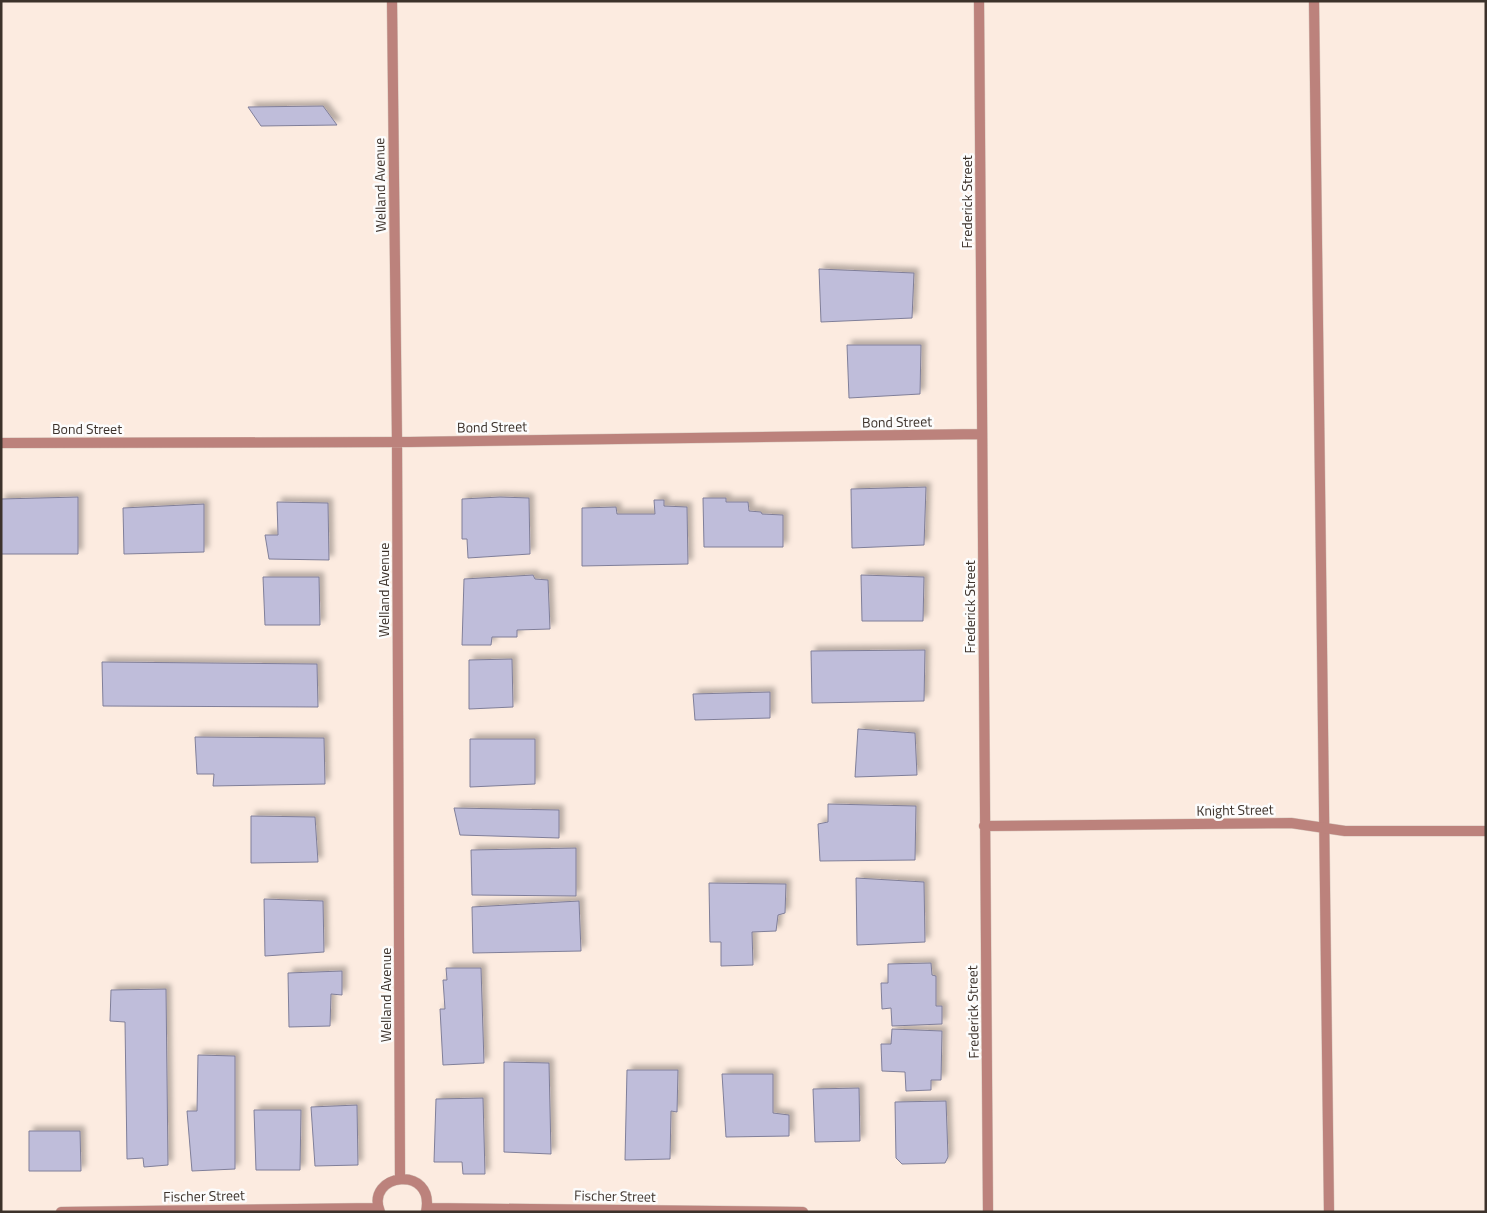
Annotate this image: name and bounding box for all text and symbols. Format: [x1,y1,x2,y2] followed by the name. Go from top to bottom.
[368,138,391,232] street label: Welland Avenue
[956,155,977,249] street label: Frederick Street
[862,410,932,433] street label: Bond Street
[457,415,527,438] street label: Bond Street
[52,418,122,439] street label: Bond Street
[373,543,394,637] street label: Welland Avenue
[959,560,980,654] street label: Frederick Street
[1196,798,1274,821] street label: Knight Street
[375,948,396,1042] street label: Welland Avenue
[961,965,984,1059] street label: Frederick Street
[163,1184,245,1207] street label: Fischer Street
[574,1184,656,1207] street label: Fischer Street

